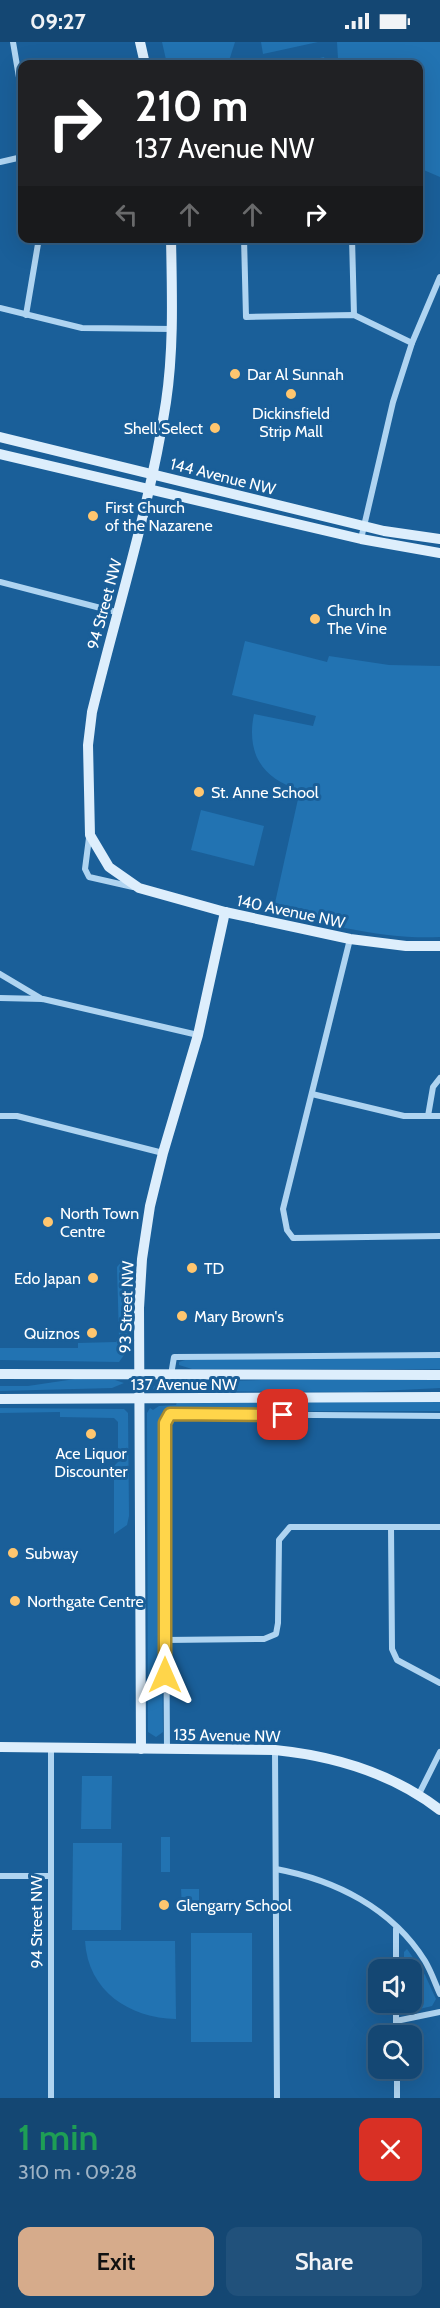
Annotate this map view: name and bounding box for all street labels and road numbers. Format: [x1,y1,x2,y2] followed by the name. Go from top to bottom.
[168,454,278,499] street label: 144 Avenue NW
[83,556,126,652] street label: 94 Street NW
[235,891,347,932] street label: 140 Avenue NW
[115,1260,138,1354] street label: 93 Street NW
[131,1375,238,1394] street label: 137 Avenue NW
[173,1725,281,1746] street label: 135 Avenue NW
[27,1875,46,1969] street label: 94 Street NW

